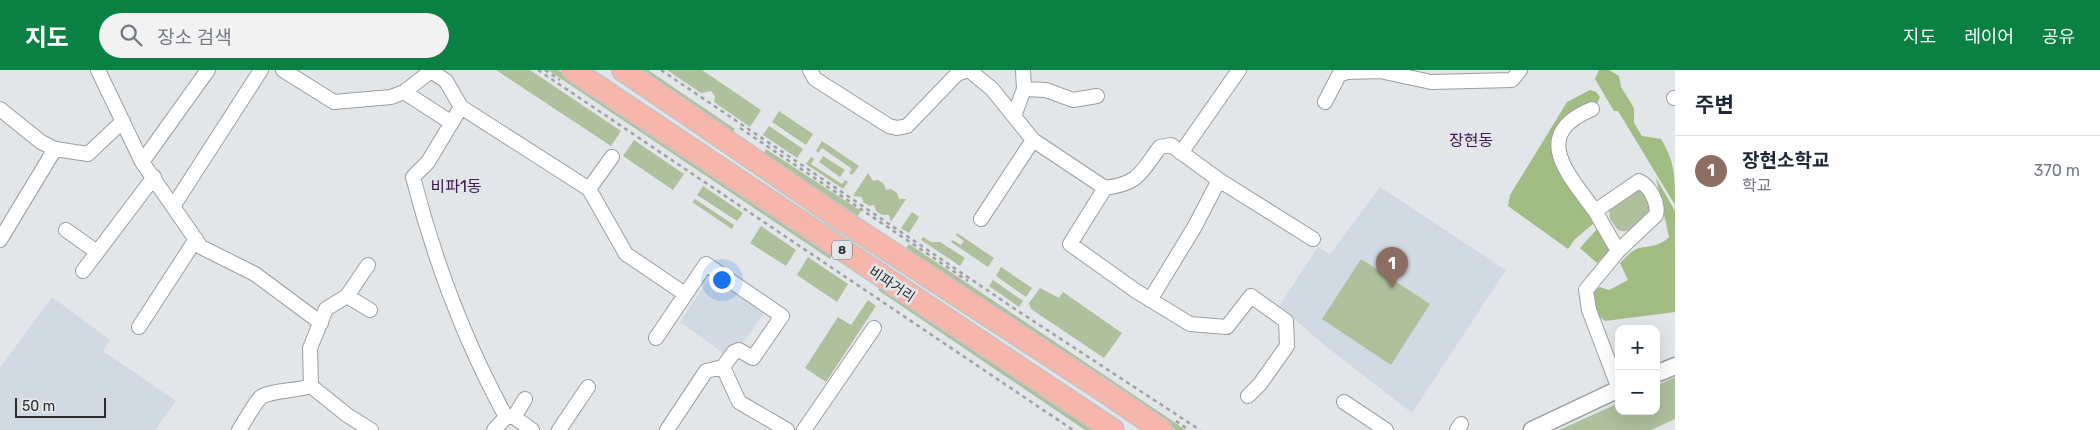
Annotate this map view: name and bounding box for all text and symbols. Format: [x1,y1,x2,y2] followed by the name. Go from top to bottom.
[99,13,449,58] search box
[117,21,145,49] icon: search
[25,24,69,52] text: 지도
[157,26,232,49] text: 장소 검색
[1903,26,1936,48] text: 지도
[1964,26,2014,48] text: 레이어
[2042,26,2075,48] text: 공유
[1695,92,1734,117] text: 주변
[1449,131,1493,150] district label: 장현동
[1742,149,1829,172] text: 장현소학교
[1707,161,1715,180] text: 1
[2034,161,2080,180] text: 370 m
[1742,176,1771,195] text: 학교
[430,177,482,196] district label: 비파1동
[832,240,852,260] road number: 8
[1376,247,1408,288] pin: 1
[866,263,918,306] street label: 비파거리
[709,267,735,293] your location
[1615,325,1660,415] map controls
[1615,325,1660,370] button: +
[1615,370,1660,415] button: −
[15,395,106,418] scale bar
[22,398,55,415] text: 50 m

